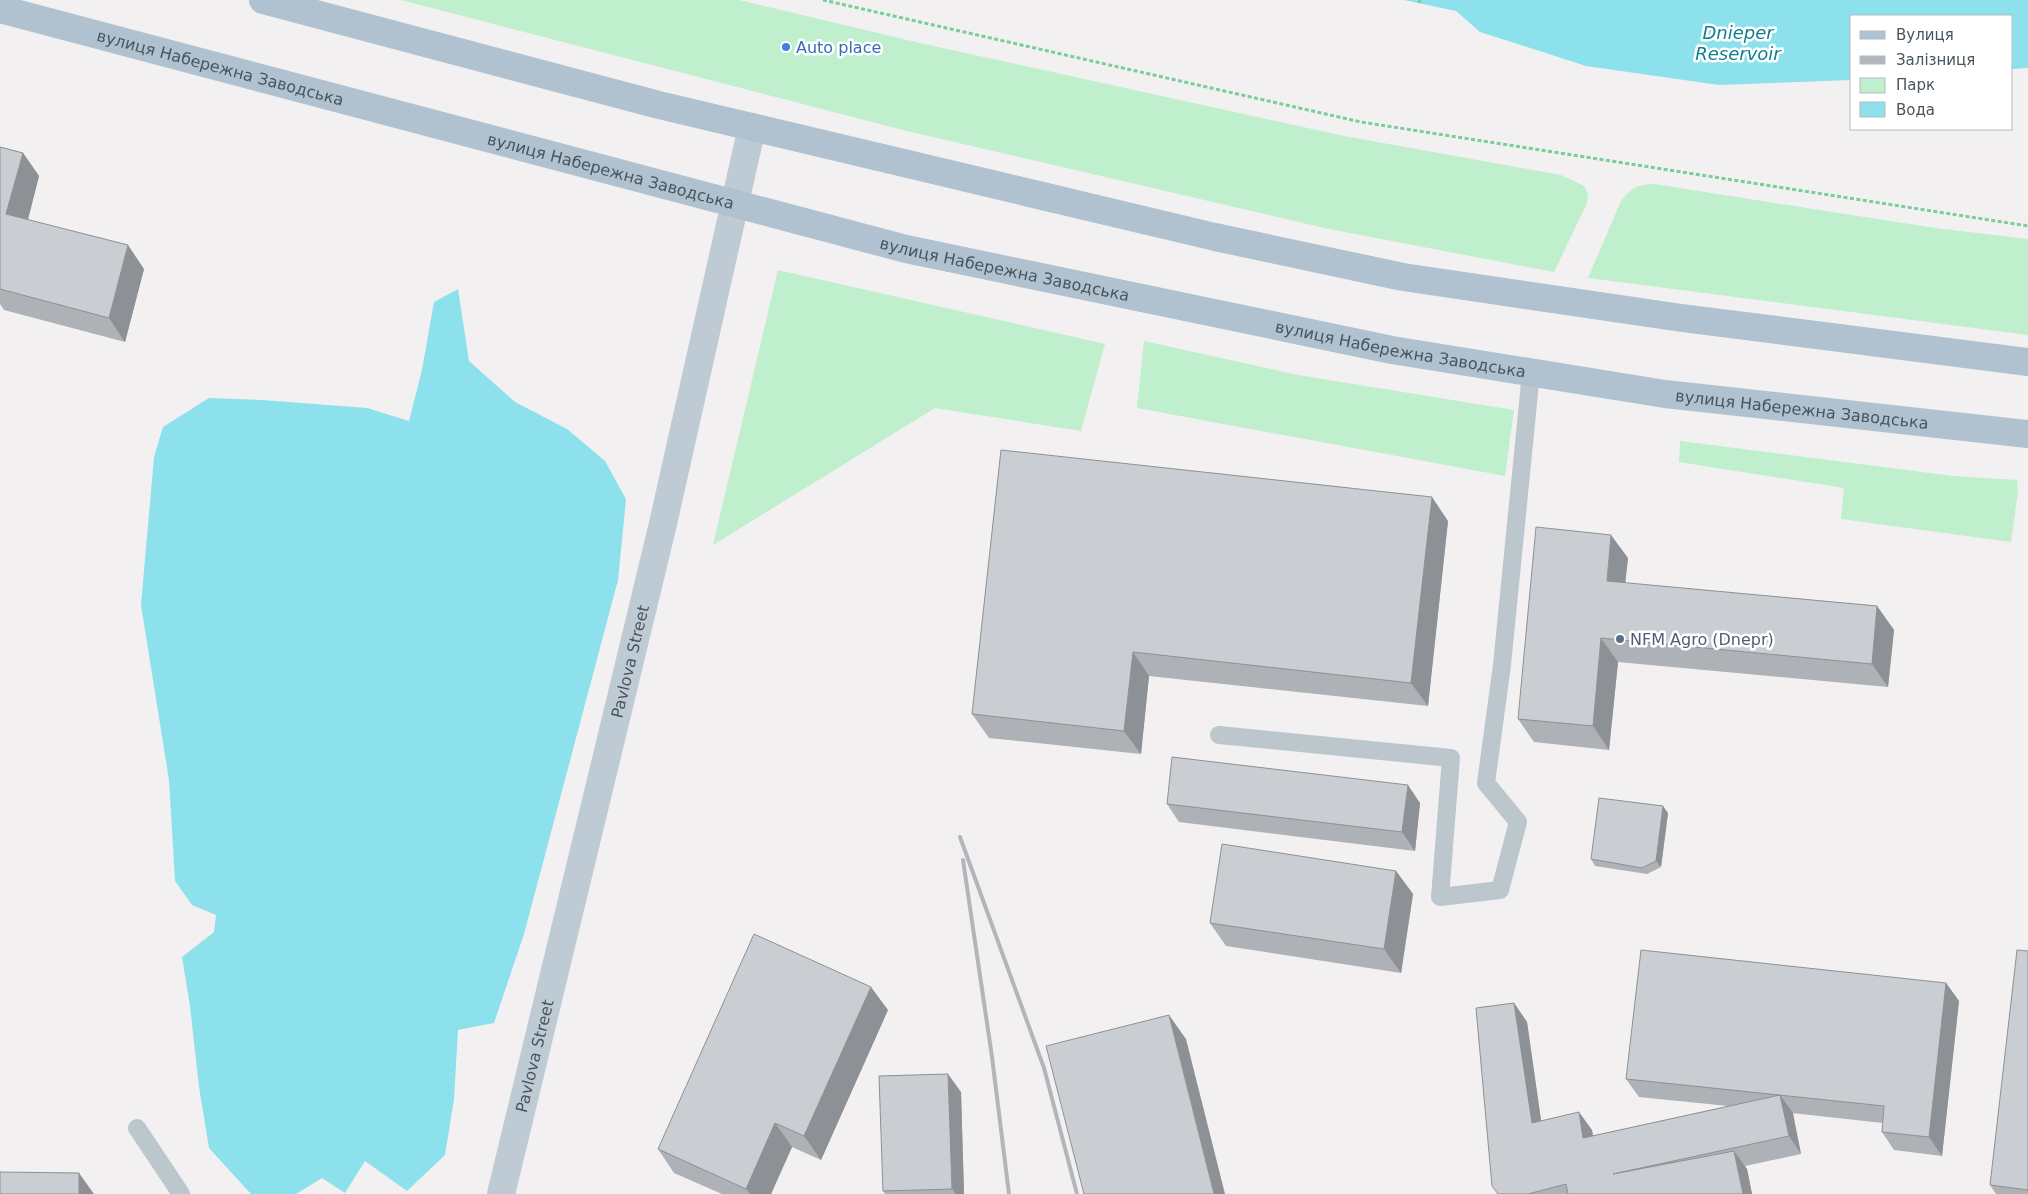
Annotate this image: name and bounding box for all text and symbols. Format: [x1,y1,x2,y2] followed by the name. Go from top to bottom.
[1850,15,2013,130] legend
[1695,22,1782,64] water label: Dnieper Reservoir
[95,26,346,109] street label: вулиця Набережна Заводська
[1896,26,1954,44] text: Вулиця
[796,38,881,57] place label: Auto place
[780,41,792,53] marker: Auto place
[1896,51,1975,69] text: Залізниця
[1896,76,1935,94] text: Парк
[1896,101,1935,119] text: Вода
[485,129,736,213] street label: вулиця Набережна Заводська
[878,233,1131,305] street label: вулиця Набережна Заводська
[1274,316,1527,381] street label: вулиця Набережна Заводська
[1674,386,1930,432] street label: вулиця Набережна Заводська
[607,603,653,720] street label: Pavlova Street
[1630,630,1774,649] place label: NFM Agro (Dnepr)
[1614,633,1626,645] marker: NFM Agro (Dnepr)
[512,998,557,1114] street label: Pavlova Street

